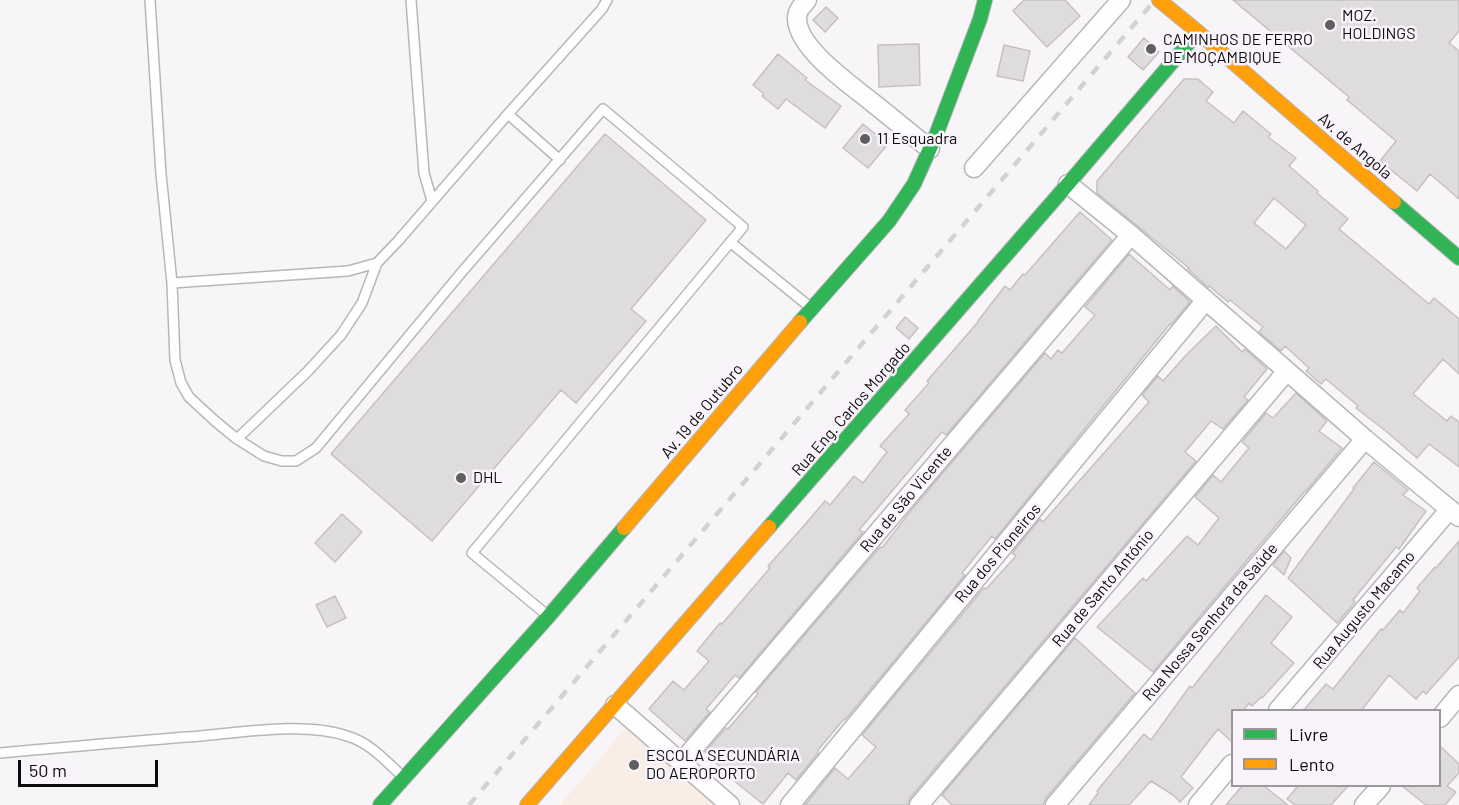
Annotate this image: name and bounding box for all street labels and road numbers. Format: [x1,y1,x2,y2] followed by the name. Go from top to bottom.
[1314,109,1396,183] street label: Av. de Angola
[788,338,914,480] street label: Rua Eng. Carlos Morgado
[657,360,747,462] street label: Av. 19 de Outubro
[856,442,956,556] street label: Rua de São Vicente
[951,499,1045,607] street label: Rua dos Pioneiros
[1048,525,1158,651] street label: Rua de Santo António
[1138,539,1282,705] street label: Rua Nossa Senhora da Saúde
[1309,547,1419,673] street label: Rua Augusto Macamo

